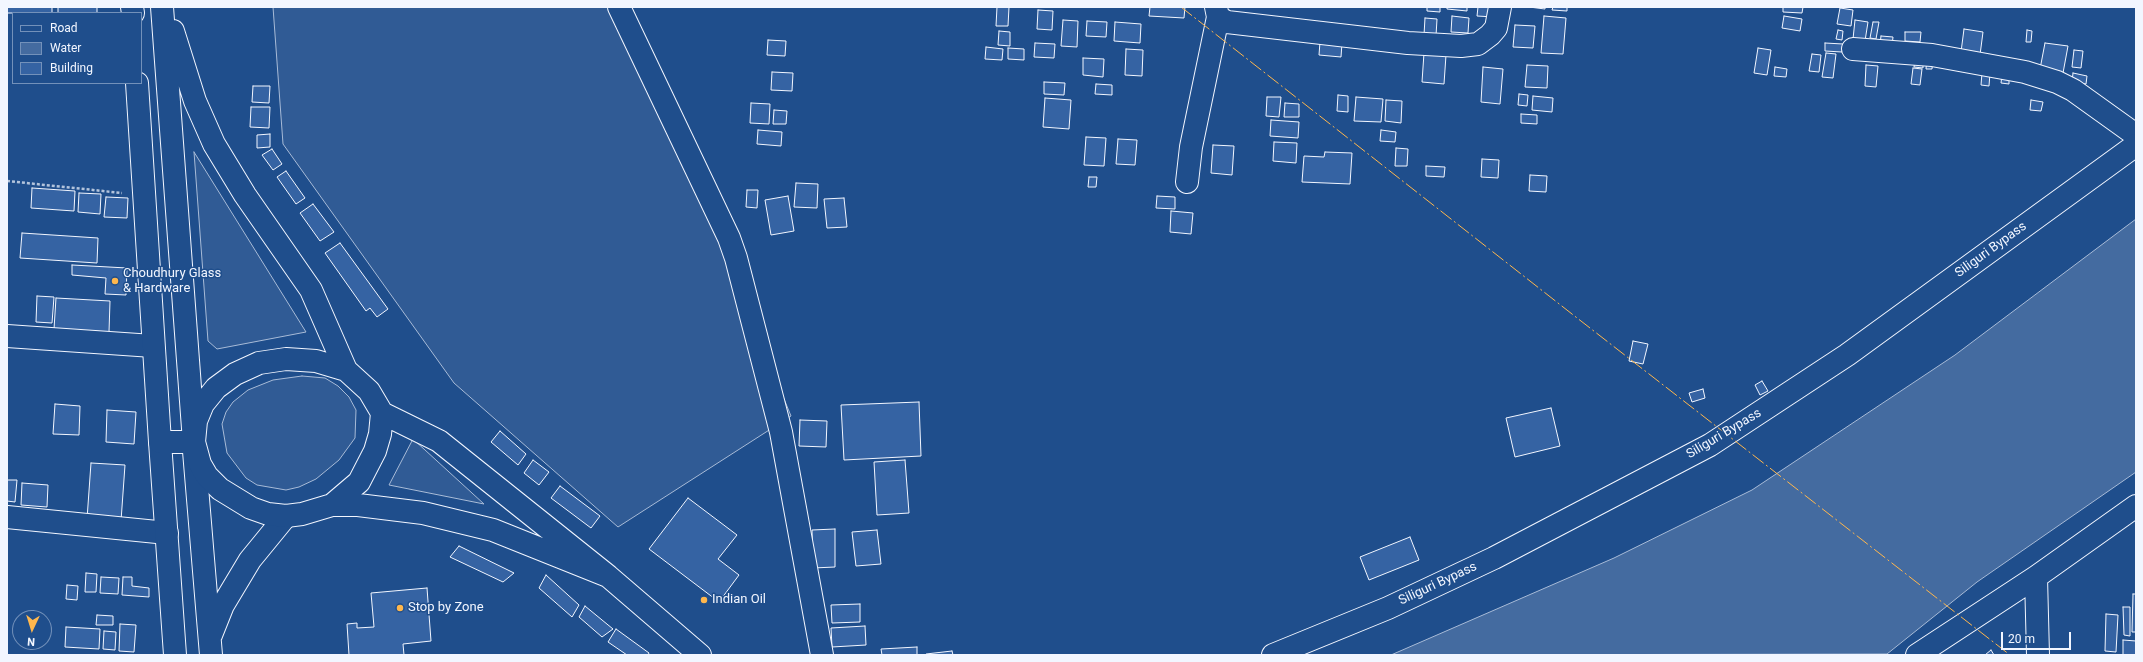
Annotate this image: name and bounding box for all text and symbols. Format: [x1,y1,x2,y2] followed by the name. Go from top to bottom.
[12,12,142,84] legend
[50,21,78,35] text: Road
[50,41,81,55] text: Water
[50,61,93,75] text: Building
[1952,219,2030,281] street label: Siliguri Bypass
[123,266,221,297] place label: Choudhury Glass & Hardware
[110,276,120,286] marker: Choudhury Glass & Hardware
[1684,406,1764,462] street label: Siliguri Bypass
[1396,559,1480,609] street label: Siliguri Bypass
[712,592,766,608] place label: Indian Oil
[699,595,709,605] marker: Indian Oil
[408,600,484,616] place label: Stop by Zone
[395,603,405,613] marker: Stop by Zone
[12,610,52,650] north arrow
[2003,624,2073,650] scale bar
[2008,632,2035,646] text: 20 m
[27,635,36,648] text: N

